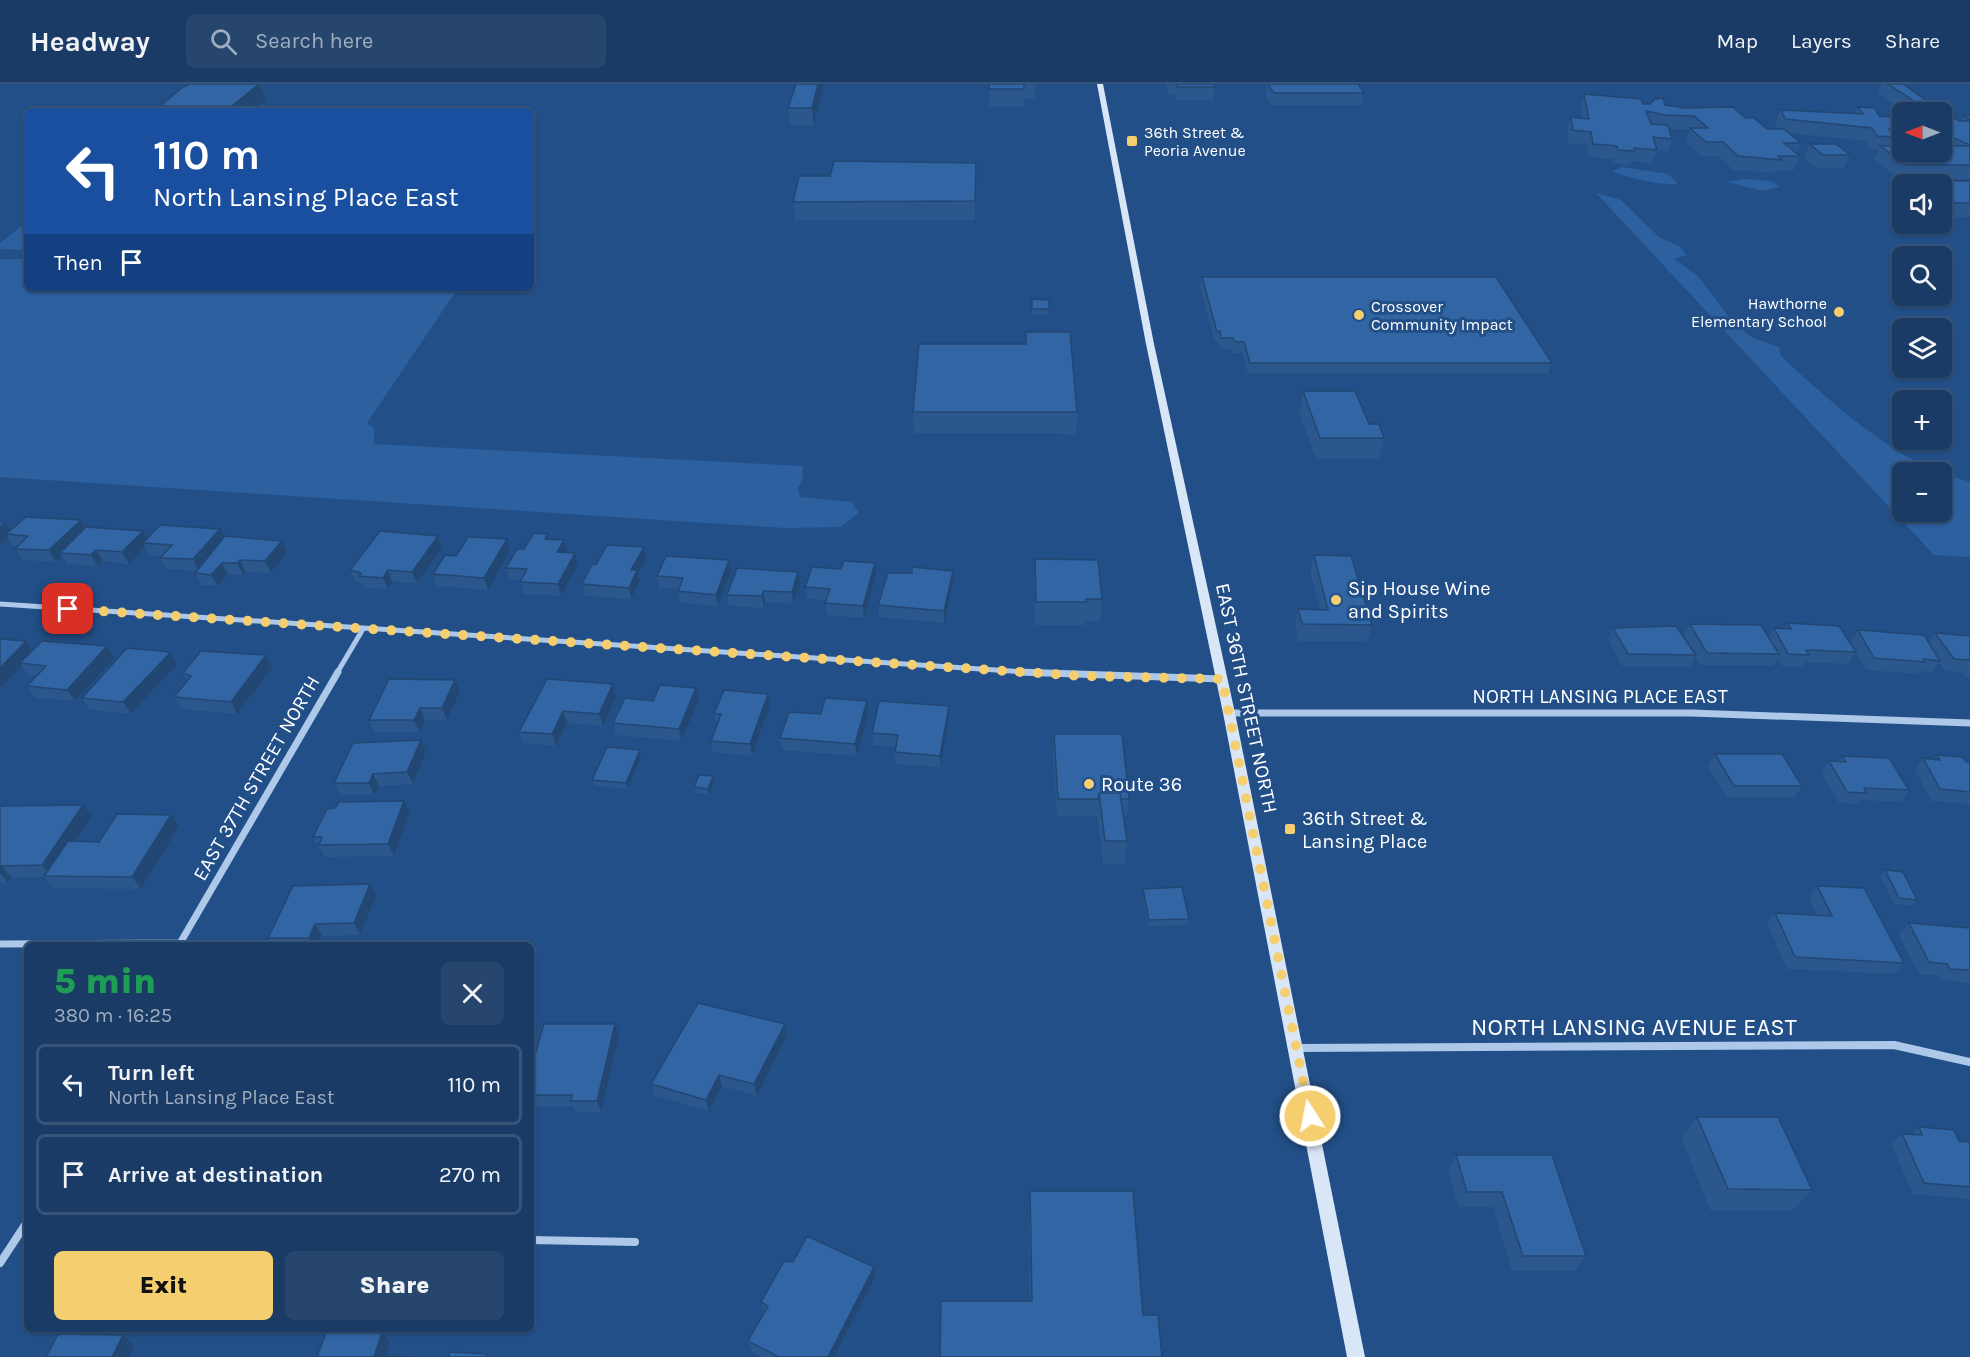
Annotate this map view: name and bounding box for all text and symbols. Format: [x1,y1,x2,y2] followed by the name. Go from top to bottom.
[186,14,606,68] search box
[30,25,150,58] text: Headway
[207,25,240,58] icon: search
[255,28,373,54] text: Search here
[1716,29,1758,53] text: Map
[1791,29,1852,53] text: Layers
[1885,29,1940,53] text: Share
[1892,102,1952,162] north arrow
[1892,102,1952,522] map controls
[1144,123,1246,160] place label: 36th Street & Peoria Avenue
[153,130,260,180] text: 110 m
[54,132,132,210] icon: left
[1125,134,1139,148] marker: 36th Street & Peoria Avenue
[1892,174,1952,234] button: sound
[153,181,459,213] text: North Lansing Place East
[115,246,148,279] icon: arrive
[1892,246,1952,306] button: search
[54,250,103,276] text: Then
[1691,294,1827,331] place label: Hawthorne Elementary School
[1371,297,1513,334] place label: Crossover Community Impact
[1832,305,1846,319] marker: Hawthorne Elementary School
[1352,308,1366,322] marker: Crossover Community Impact
[1892,318,1952,378] button: layers
[1892,390,1952,450] button: +
[1892,462,1952,522] button: −
[1348,577,1491,623] place label: Sip House Wine and Spirits
[1211,581,1282,815] street label: EAST 36TH STREET NORTH
[42,583,93,634] pin
[51,592,84,625] icon: arrive
[1329,593,1343,607] marker: Sip House Wine and Spirits
[188,672,325,885] street label: EAST 37TH STREET NORTH
[1472,685,1728,708] street label: NORTH LANSING PLACE EAST
[1101,773,1182,796] place label: Route 36
[1082,777,1096,791] marker: Route 36
[1302,807,1428,853] place label: 36th Street & Lansing Place
[1283,822,1297,836] marker: 36th Street & Lansing Place
[54,960,156,1002] text: 5 min
[441,962,504,1025] button: close
[54,1004,172,1027] text: 380 m · 16:25
[1471,1013,1797,1041] street label: NORTH LANSING AVENUE EAST
[108,1060,195,1086] text: Turn left
[57,1068,90,1101] icon: left
[448,1072,501,1098] text: 110 m
[1278,1084,1342,1148] position arrow
[108,1086,335,1109] text: North Lansing Place East
[57,1158,90,1191] icon: arrive
[108,1162,323,1188] text: Arrive at destination
[439,1162,501,1188] text: 270 m
[54,1251,273,1320] button: Exit
[285,1251,504,1320] button: Share

